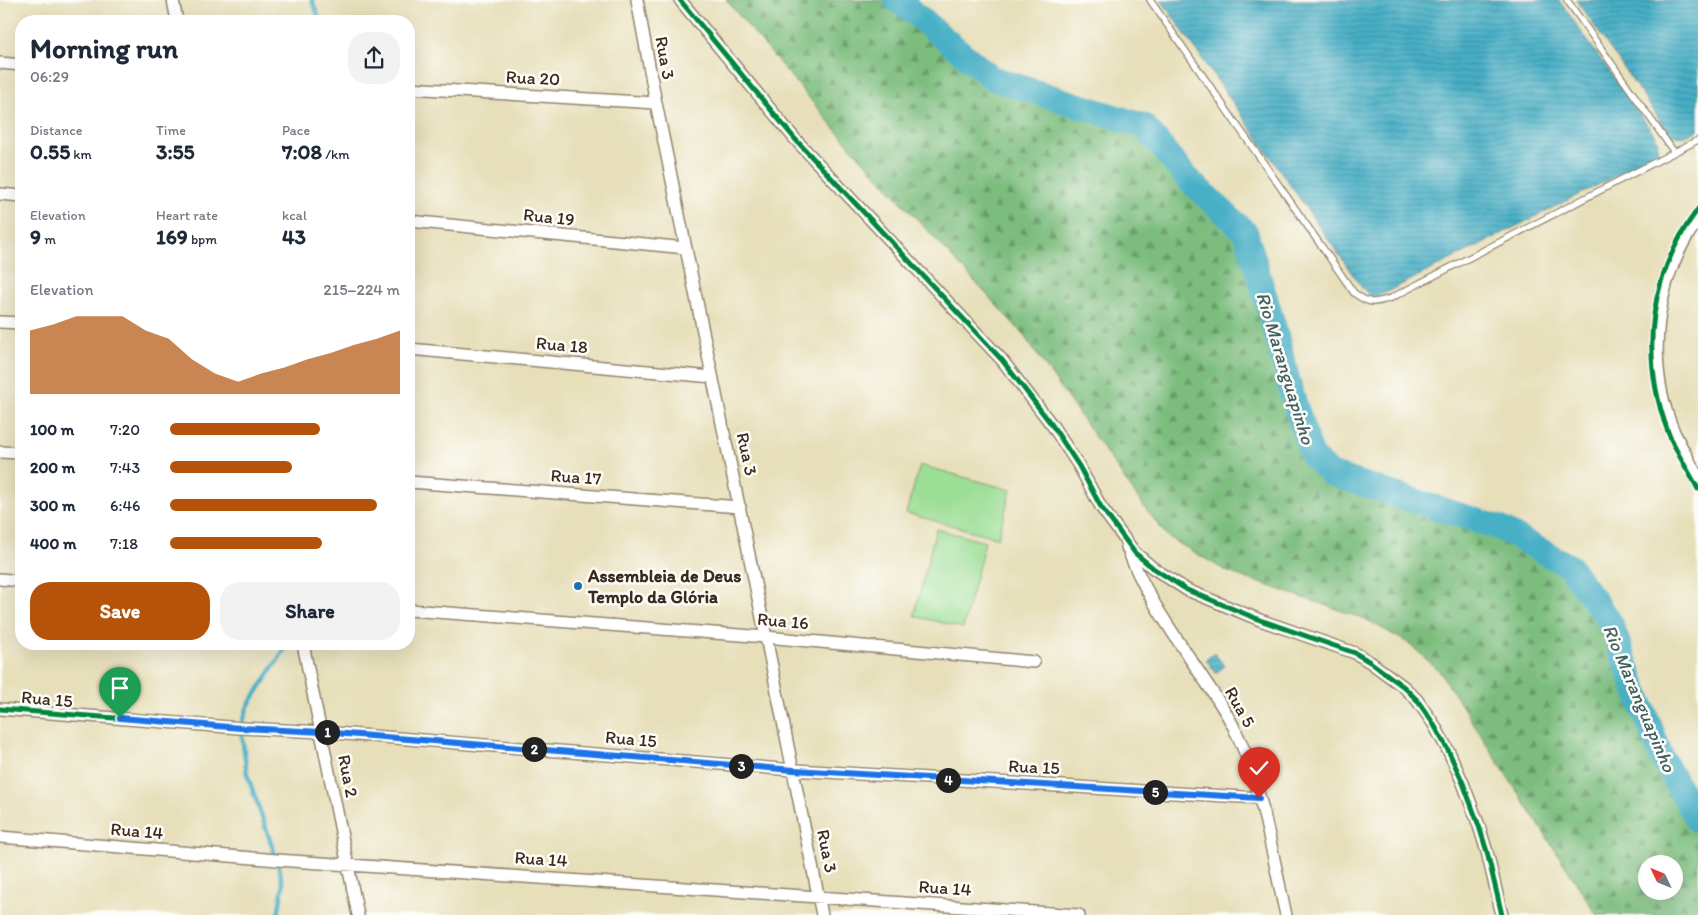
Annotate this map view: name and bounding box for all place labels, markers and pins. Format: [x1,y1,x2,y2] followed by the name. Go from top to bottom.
[587,565,741,608] place label: Assembleia de Deus Templo da Glória
[572,580,584,592] marker: Assembleia de Deus Templo da Glória
[99,667,141,718] pin
[314,720,340,744] pin: 1
[522,736,546,762] pin: 2
[1238,747,1280,798] pin
[728,754,754,778] pin: 3
[936,768,960,792] pin: 4
[1142,780,1168,804] pin: 5

